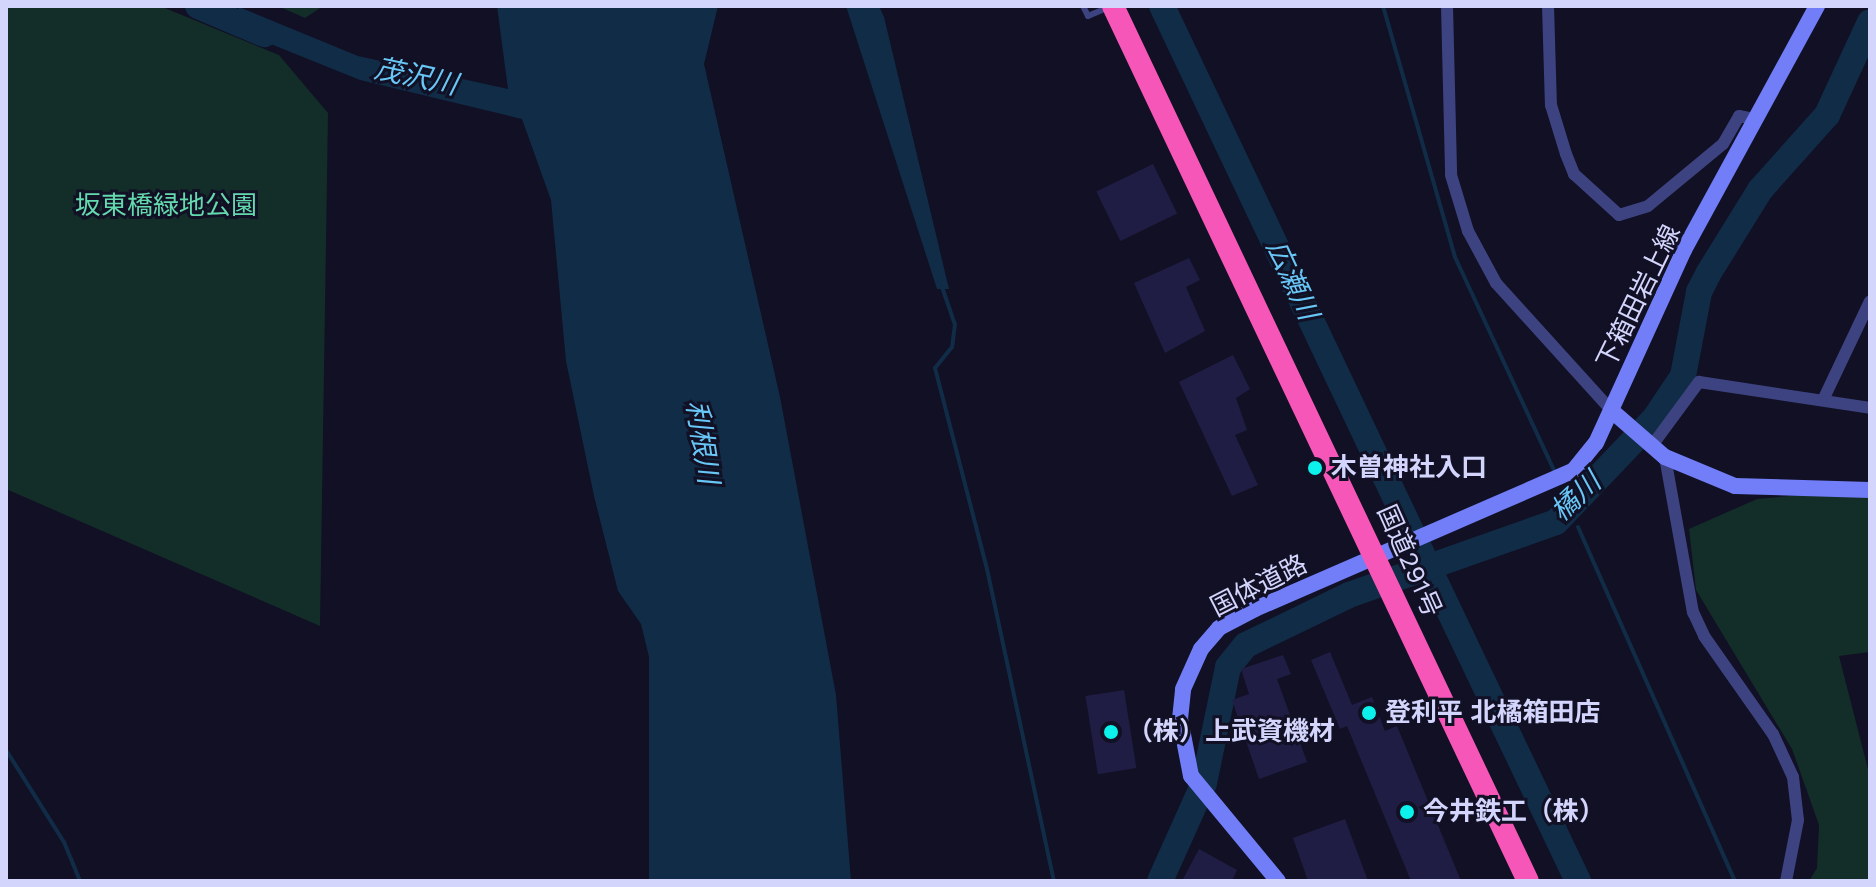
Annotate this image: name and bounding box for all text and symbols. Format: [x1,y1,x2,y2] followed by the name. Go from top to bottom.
[371,52,461,102] water label: 茂沢川
[75,190,257,222] park label: 坂東橋緑地公園
[1591,220,1687,374] street label: 下箱田岩上線
[1259,235,1325,325] water label: 広瀬川
[679,398,725,486] water label: 利根川
[1331,452,1487,484] place label: 木曽神社入口
[1306,459,1324,477] marker: 木曽神社入口
[1544,466,1608,528] water label: 橘川
[1370,500,1448,622] street label: 国道291号
[1206,548,1312,624] street label: 国体道路
[1385,697,1600,729] place label: 登利平 北橘箱田店
[1360,704,1378,722] marker: 登利平 北橘箱田店
[1127,716,1335,748] place label: （株）上武資機材
[1102,723,1120,741] marker: （株）上武資機材
[1423,796,1605,828] place label: 今井鉄工（株）
[1398,803,1416,821] marker: 今井鉄工（株）

